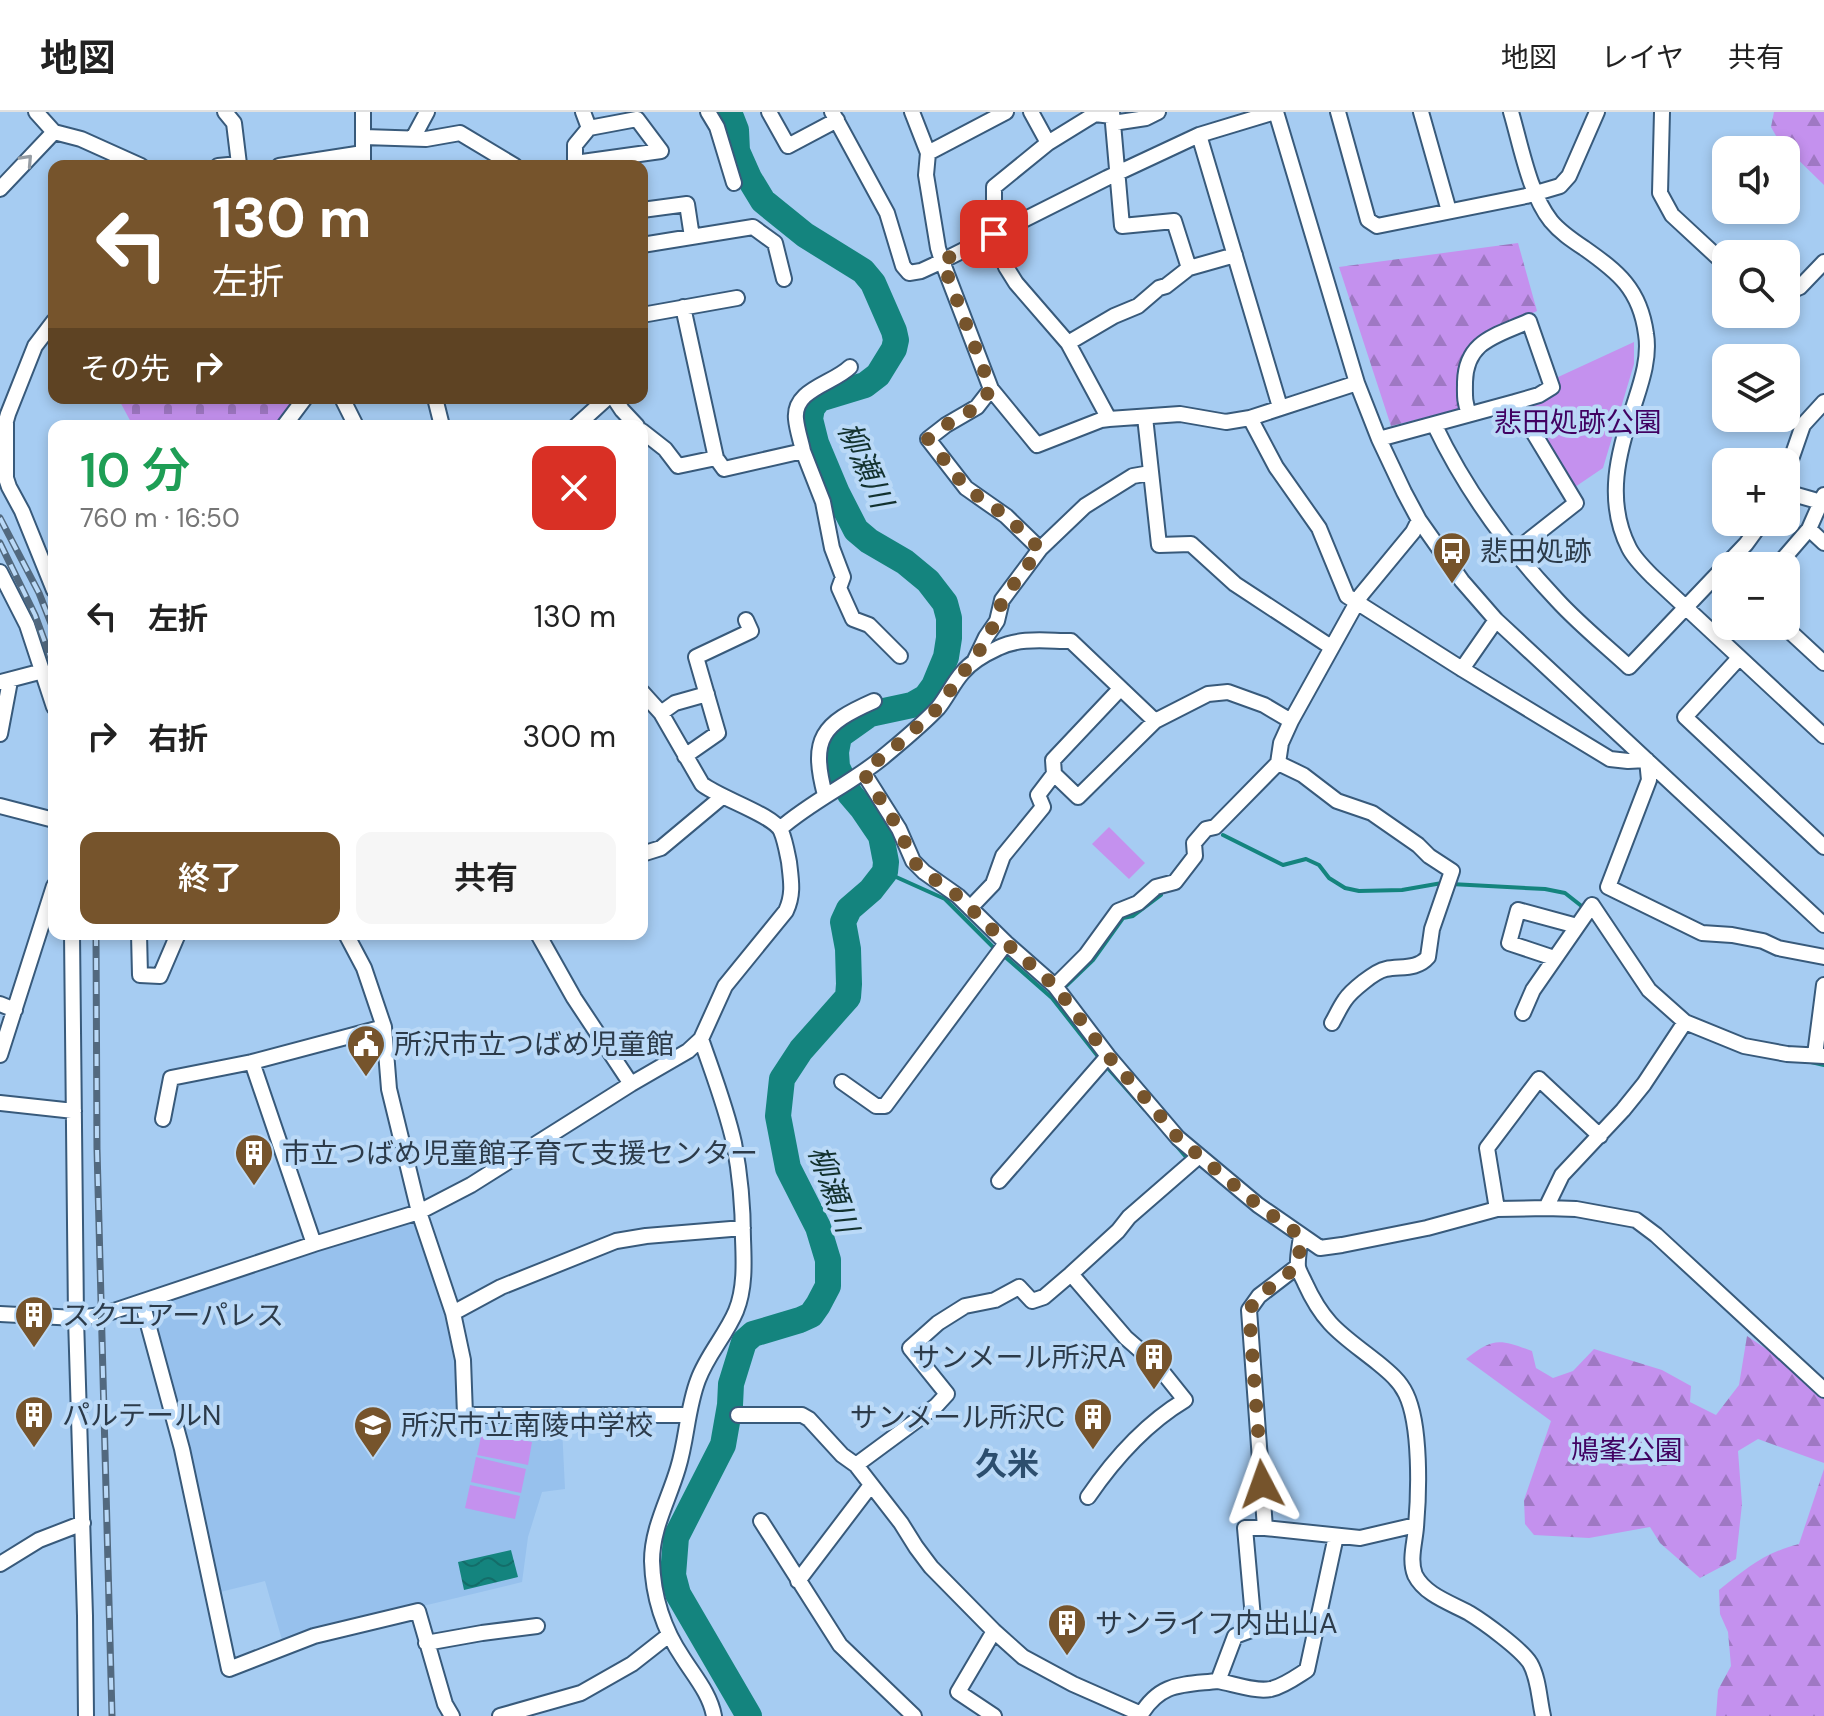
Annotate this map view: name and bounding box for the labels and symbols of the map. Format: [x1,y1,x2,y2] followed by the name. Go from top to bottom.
[18,155,32,170] one-way arrow
[960,200,1028,268] pin
[1494,404,1662,441] park label: 悲田処跡公園
[829,416,903,517] water label: 柳瀬川
[1431,530,1473,585] bus stop icon: 悲田処跡
[1480,533,1592,570] place label: 悲田処跡
[345,1023,387,1078] public building icon: 所沢市立つばめ児童館
[394,1026,674,1063] place label: 所沢市立つばめ児童館
[233,1132,275,1187] building icon: 市立つばめ児童館子育て支援センター
[282,1135,758,1172] place label: 市立つばめ児童館子育て支援センター
[800,1140,868,1241] water label: 柳瀬川
[13,1294,55,1349] building icon: スクエアーパレス
[62,1297,284,1334] place label: スクエアーパレス
[1133,1336,1175,1391] building icon: サンメール所沢A
[912,1339,1126,1376] place label: サンメール所沢A
[13,1394,55,1449] building icon: パルテールN
[1072,1396,1114,1451] building icon: サンメール所沢C
[62,1397,221,1434] place label: パルテールN
[850,1399,1065,1436] place label: サンメール所沢C
[352,1404,394,1459] school or university icon: 所沢市立南陵中学校
[401,1407,653,1444] place label: 所沢市立南陵中学校
[1571,1432,1683,1469] park label: 鳩峯公園
[1220,1442,1304,1526] position arrow
[975,1443,1039,1485] district label: 久米
[1046,1602,1088,1657] building icon: サンライフ内出山A
[1095,1605,1338,1642] place label: サンライフ内出山A

